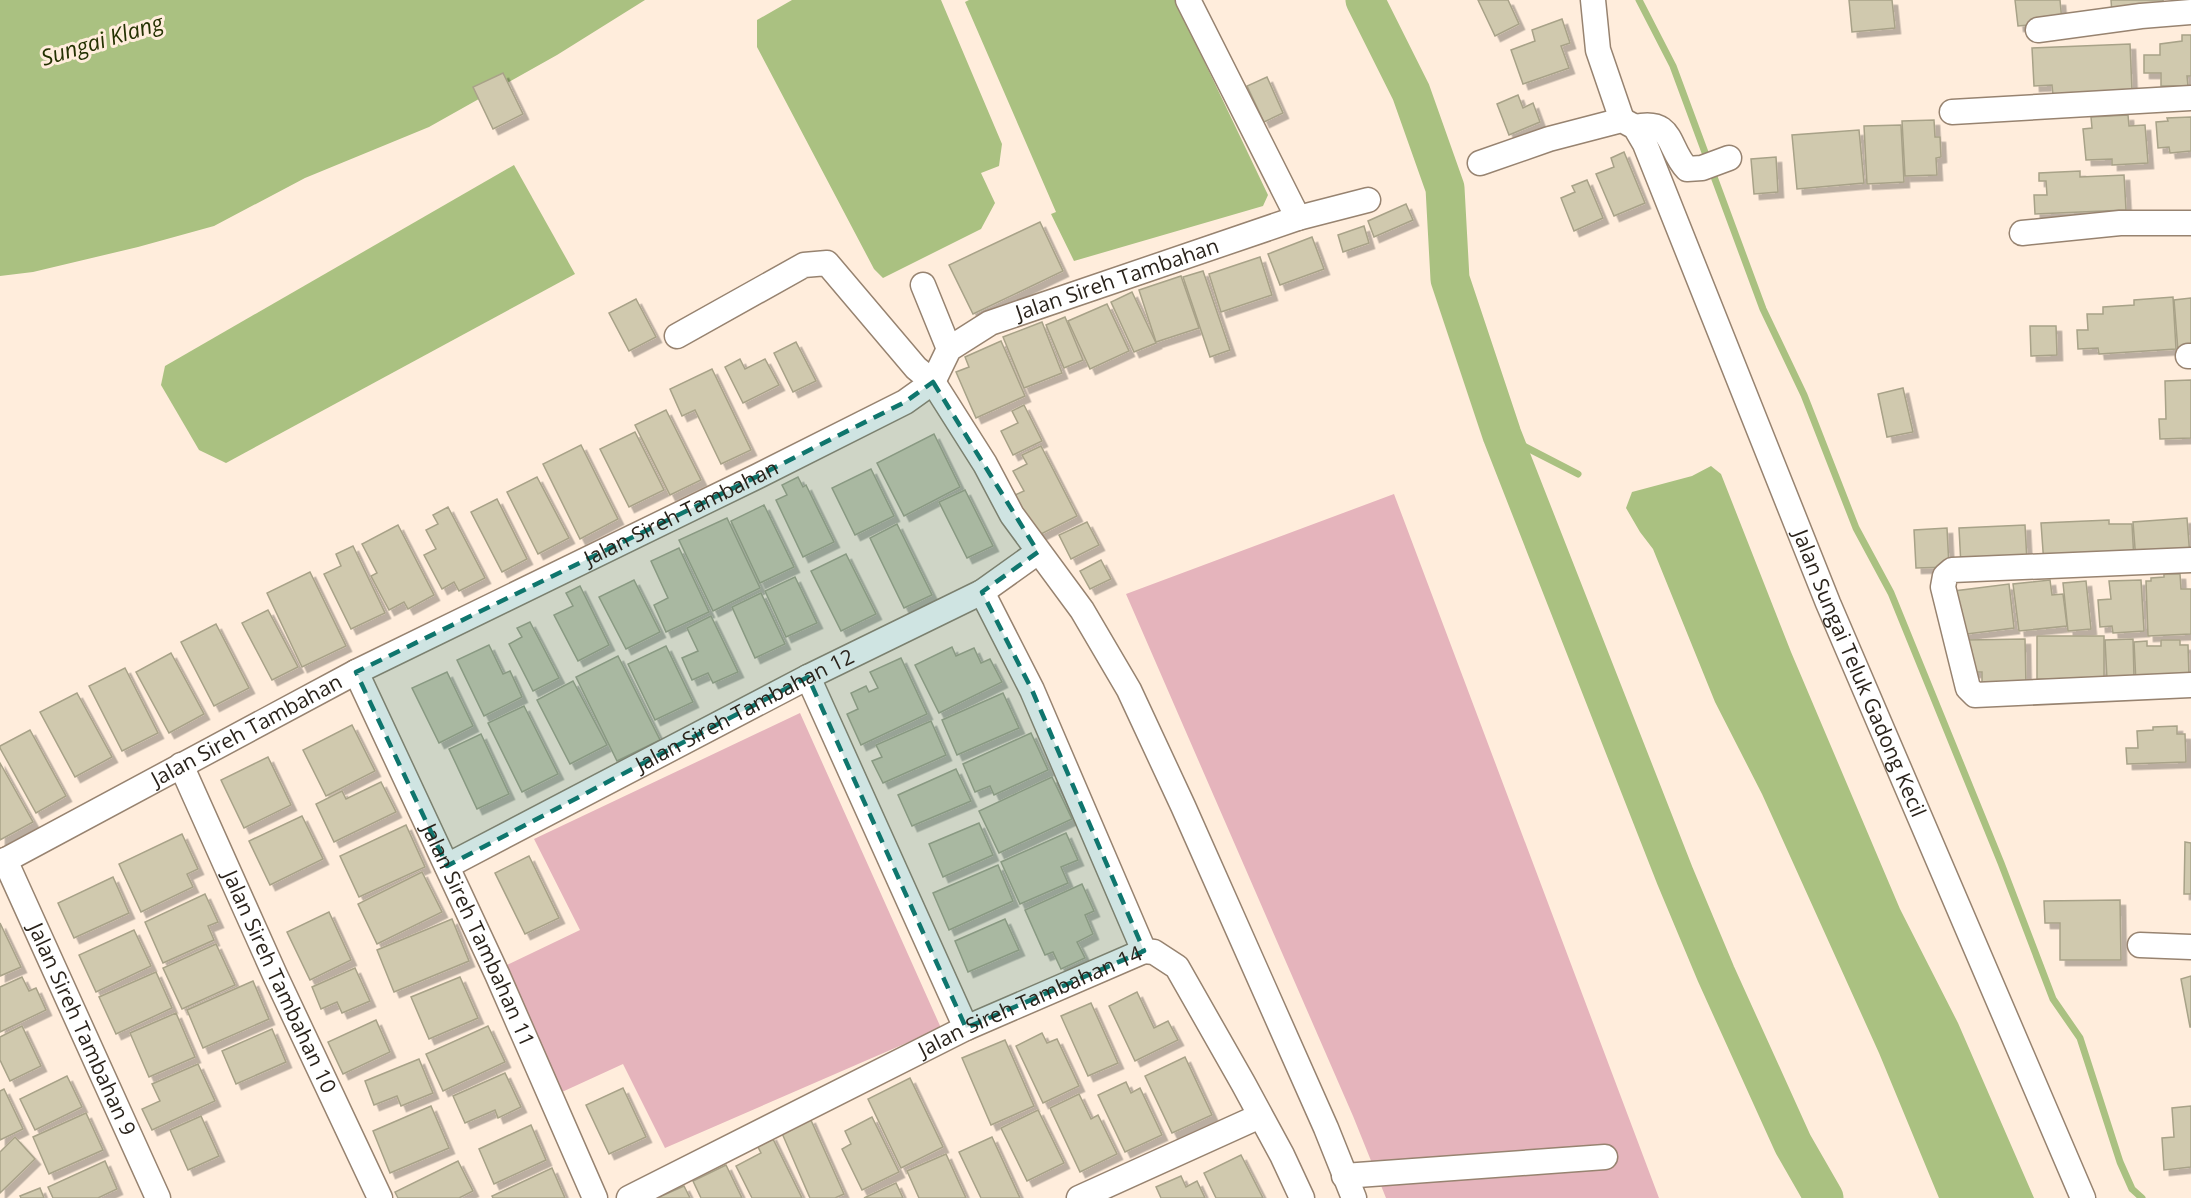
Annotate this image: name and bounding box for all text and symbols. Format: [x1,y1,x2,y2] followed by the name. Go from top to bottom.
[37,6,168,72] water label: Sungai Klang
[1010,231,1222,327] street label: Jalan Sireh Tambahan
[577,453,783,573] street label: Jalan Sireh Tambahan
[1786,523,1933,821] street label: Jalan Sungai Teluk Gadong Kecil
[629,642,858,779] street label: Jalan Sireh Tambahan 12
[144,667,347,793] street label: Jalan Sireh Tambahan
[415,817,542,1051] street label: Jalan Sireh Tambahan 11
[216,864,344,1097] street label: Jalan Sireh Tambahan 10
[22,916,143,1140] street label: Jalan Sireh Tambahan 9
[911,938,1146,1064] street label: Jalan Sireh Tambahan 14

